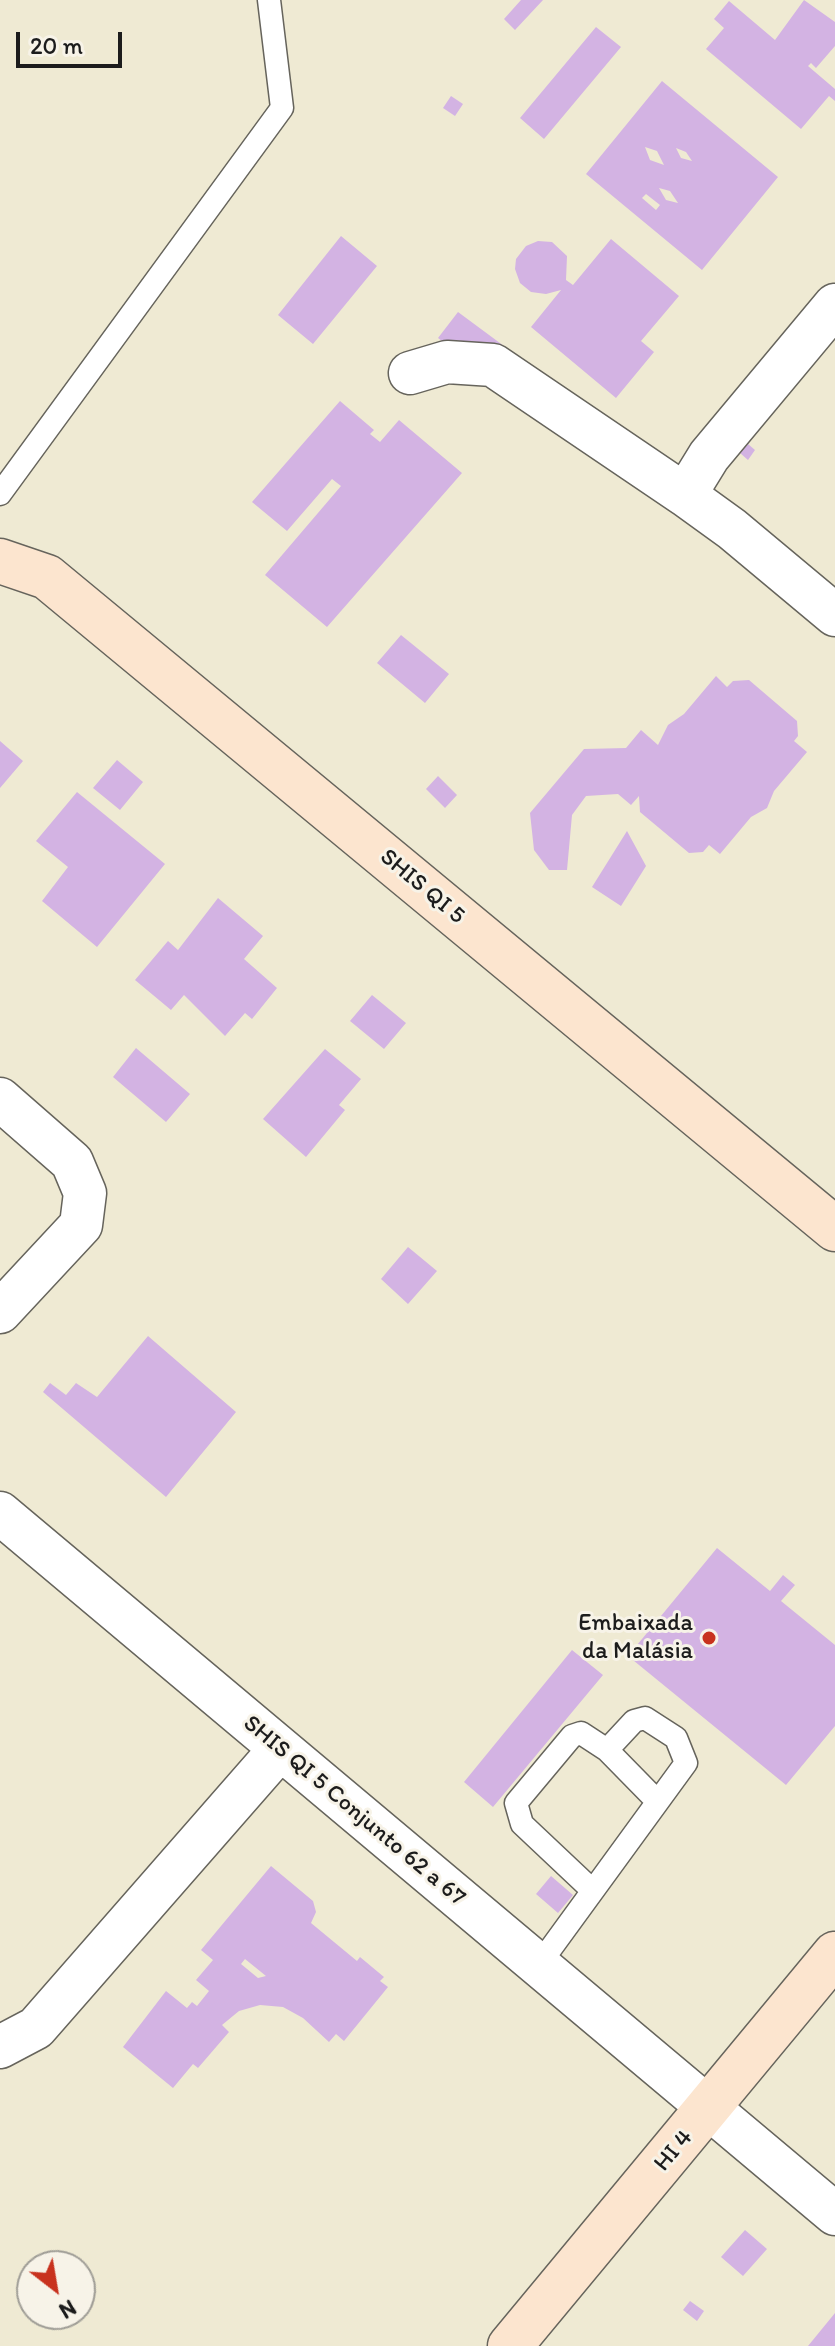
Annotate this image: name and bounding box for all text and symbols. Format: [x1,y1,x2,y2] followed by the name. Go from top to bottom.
[20,16,126,66] scale bar
[30,31,83,60] text: 20 m
[374,843,470,931] street label: SHIS QI 5
[578,1610,693,1666] place label: Embaixada da Malásia
[700,1629,718,1647] marker: Embaixada da Malásia
[237,1710,471,1912] street label: SHIS QI 5 Conjunto 62 a 67
[648,2124,700,2178] street label: HI 4
[16,2250,96,2330] north arrow
[54,2294,81,2325] text: N

